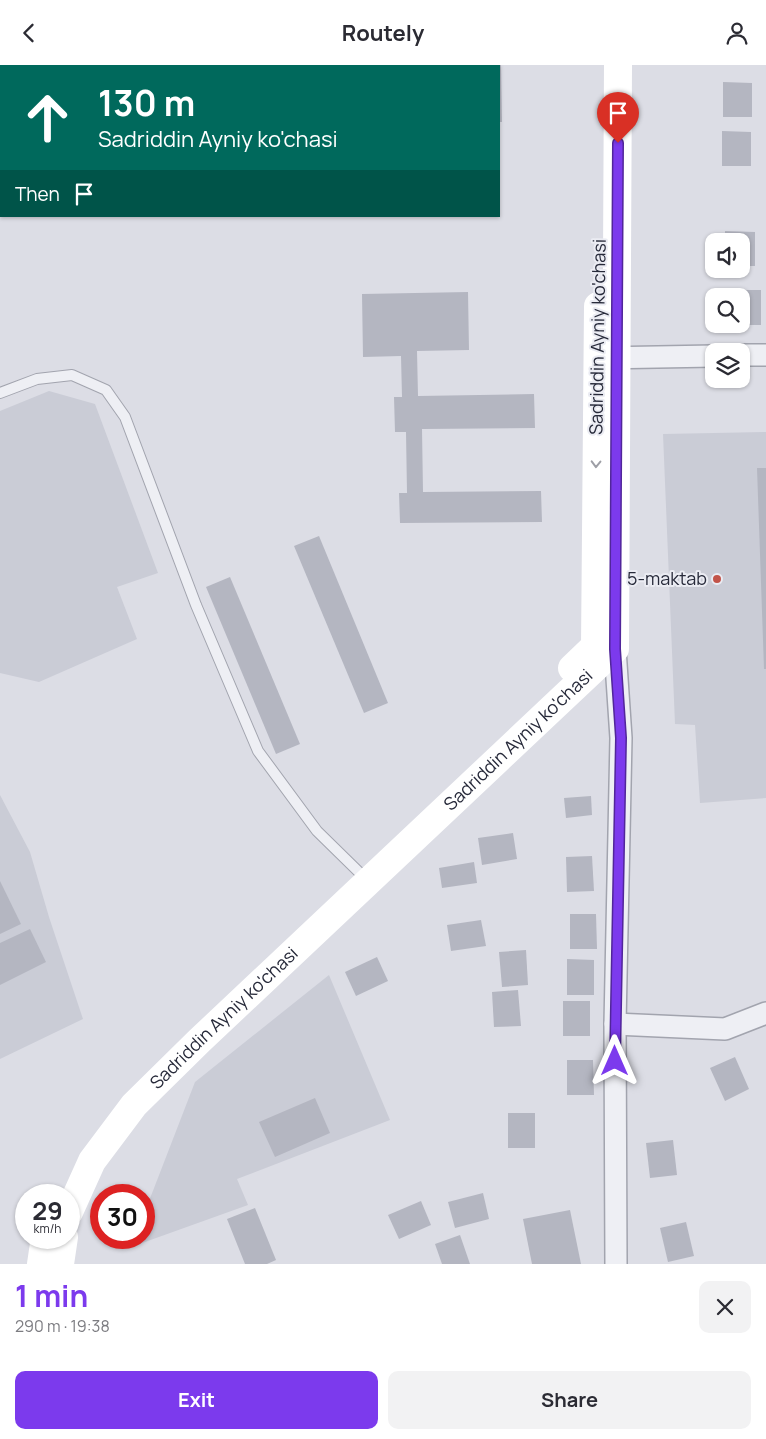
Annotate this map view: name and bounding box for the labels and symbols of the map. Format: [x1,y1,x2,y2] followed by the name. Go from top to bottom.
[597,92,639,143] pin
[583,239,611,435] street label: Sadriddin Ayniy ko'chasi
[591,460,602,468] one-way arrow
[627,566,707,590] place label: 5-maktab
[711,573,723,585] marker: 5-maktab
[438,663,597,815] street label: Sadriddin Ayniy ko'chasi
[144,941,303,1094] street label: Sadriddin Ayniy ko'chasi
[588,1034,640,1086] position arrow
[90,1184,155,1249] speed limit sign: 30

